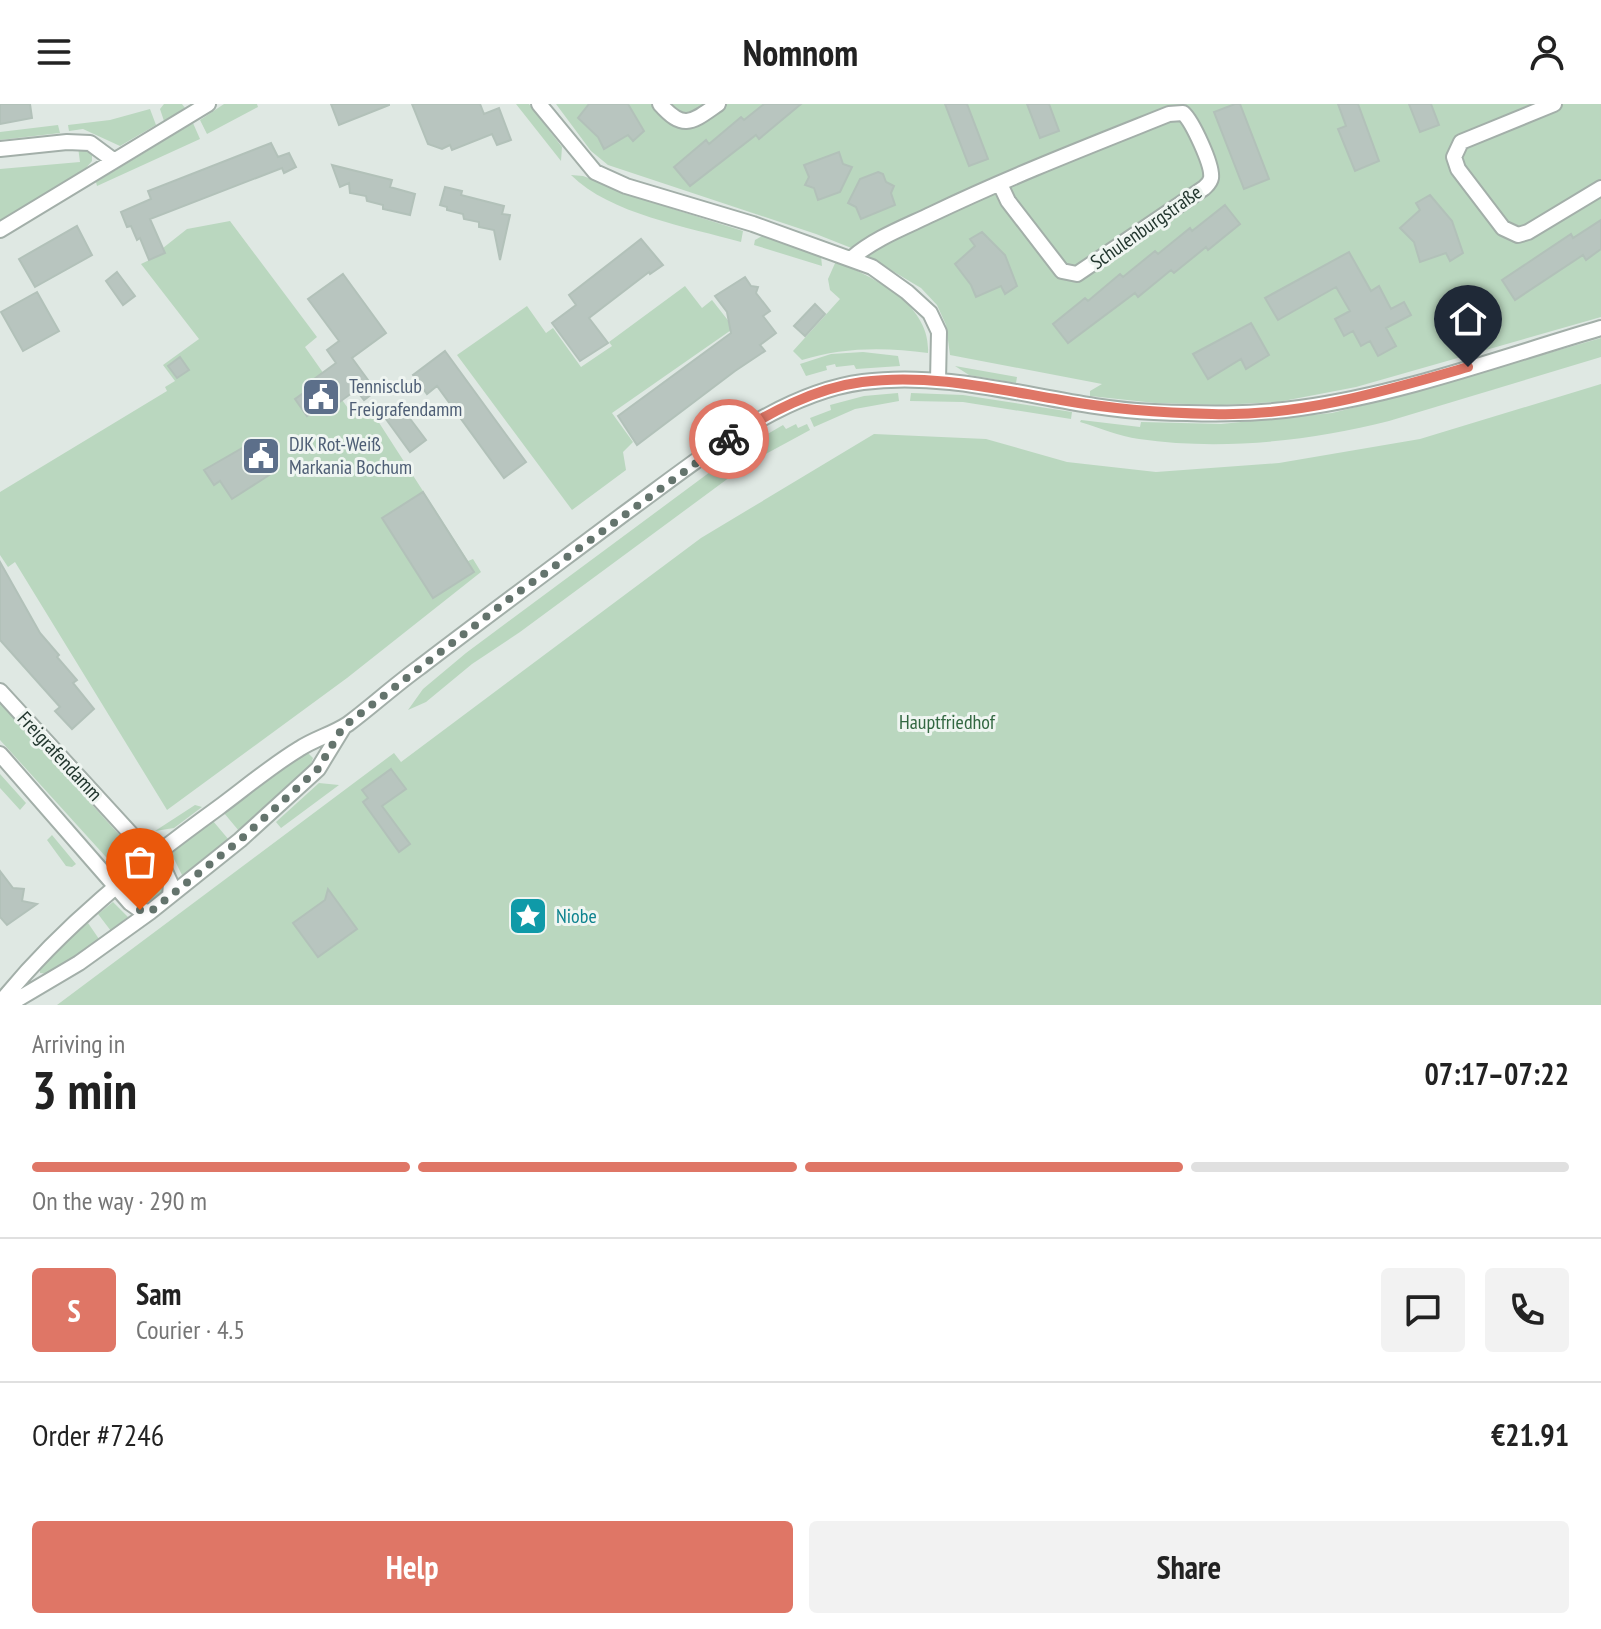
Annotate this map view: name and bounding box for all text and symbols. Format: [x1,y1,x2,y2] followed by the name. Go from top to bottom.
[743,29,858,76] text: Nomnom
[32,30,76,74] icon: menu
[1525,30,1569,74] icon: person
[1085,179,1207,275] street label: Schulenburgstraße
[1434,285,1502,367] pin
[1446,297,1490,341] icon: home
[349,373,462,422] place label: Tennisclub Freigrafendamm
[300,376,342,418] public building icon: Tennisclub Freigrafendamm
[689,399,769,479] courier
[707,417,751,461] icon: bike
[289,431,412,480] place label: DJK Rot-Weiß Markania Bochum
[240,435,282,477] public building icon: DJK Rot-Weiß Markania Bochum
[12,706,108,806] street label: Freigrafendamm
[899,709,996,735] park label: Hauptfriedhof
[106,828,174,910] pin
[118,840,162,884] icon: bag
[507,895,549,937] place icon: Niobe
[556,903,597,929] place label: Niobe
[32,1027,125,1060] text: Arriving in
[1425,1054,1569,1093] text: 07:17–07:22
[32,1056,137,1123] text: 3 min
[32,1184,207,1217] text: On the way · 290 m
[1381,1268,1465,1352] button: chat
[1485,1268,1569,1352] button: phone
[136,1274,181,1313] text: Sam
[67,1291,81,1330] text: S
[136,1313,245,1346] text: Courier · 4.5
[32,1415,164,1454] text: Order #7246
[1491,1415,1569,1454] text: €21.91
[32,1521,793,1613] button: Help
[809,1521,1569,1613] button: Share

